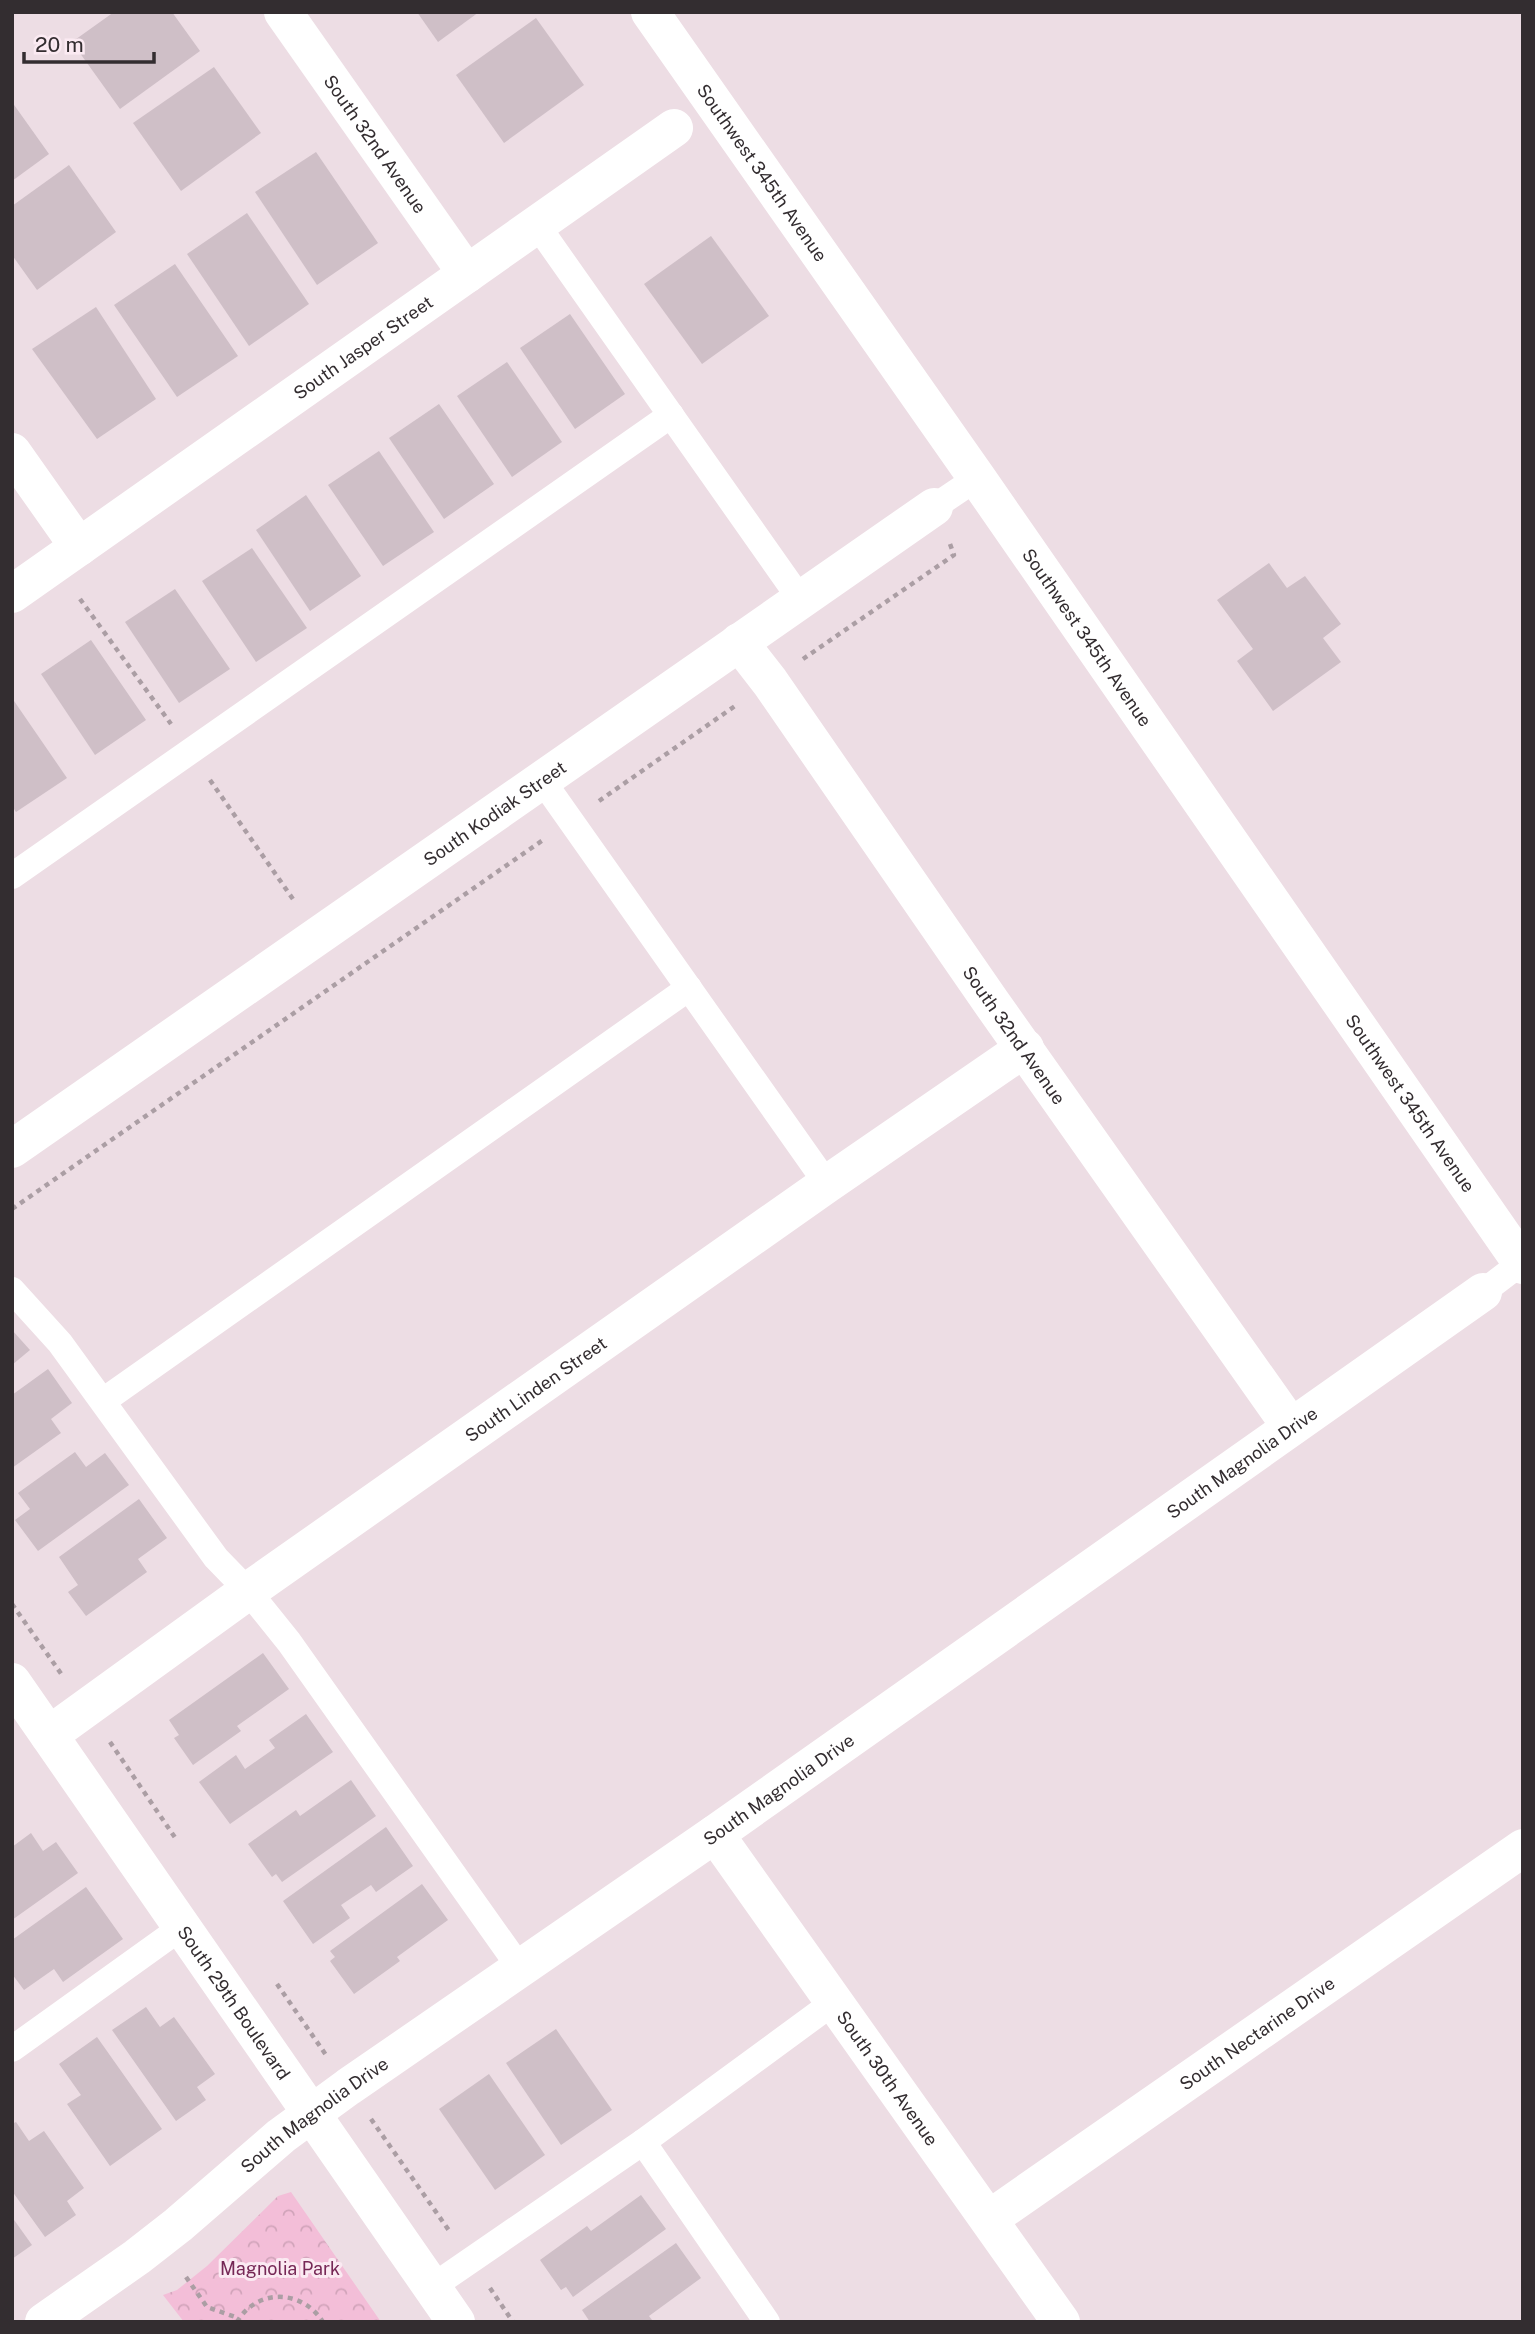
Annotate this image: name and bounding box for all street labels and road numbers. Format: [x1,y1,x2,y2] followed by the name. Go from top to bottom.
[320,71,431,217] street label: South 32nd Avenue
[693,80,832,265] street label: Southwest 345th Avenue
[289,291,436,403] street label: South Jasper Street
[1018,544,1156,730] street label: Southwest 345th Avenue
[419,756,570,870] street label: South Kodiak Street
[959,962,1070,1108] street label: South 32nd Avenue
[1342,1010,1480,1196] street label: Southwest 345th Avenue
[461,1332,610,1446] street label: South Linden Street
[1162,1402,1321,1523] street label: South Magnolia Drive
[699,1729,858,1849] street label: South Magnolia Drive
[174,1921,295,2083] street label: South 29th Boulevard
[1175,1972,1338,2094] street label: South Nectarine Drive
[833,2006,943,2149] street label: South 30th Avenue
[236,2052,392,2177] street label: South Magnolia Drive

